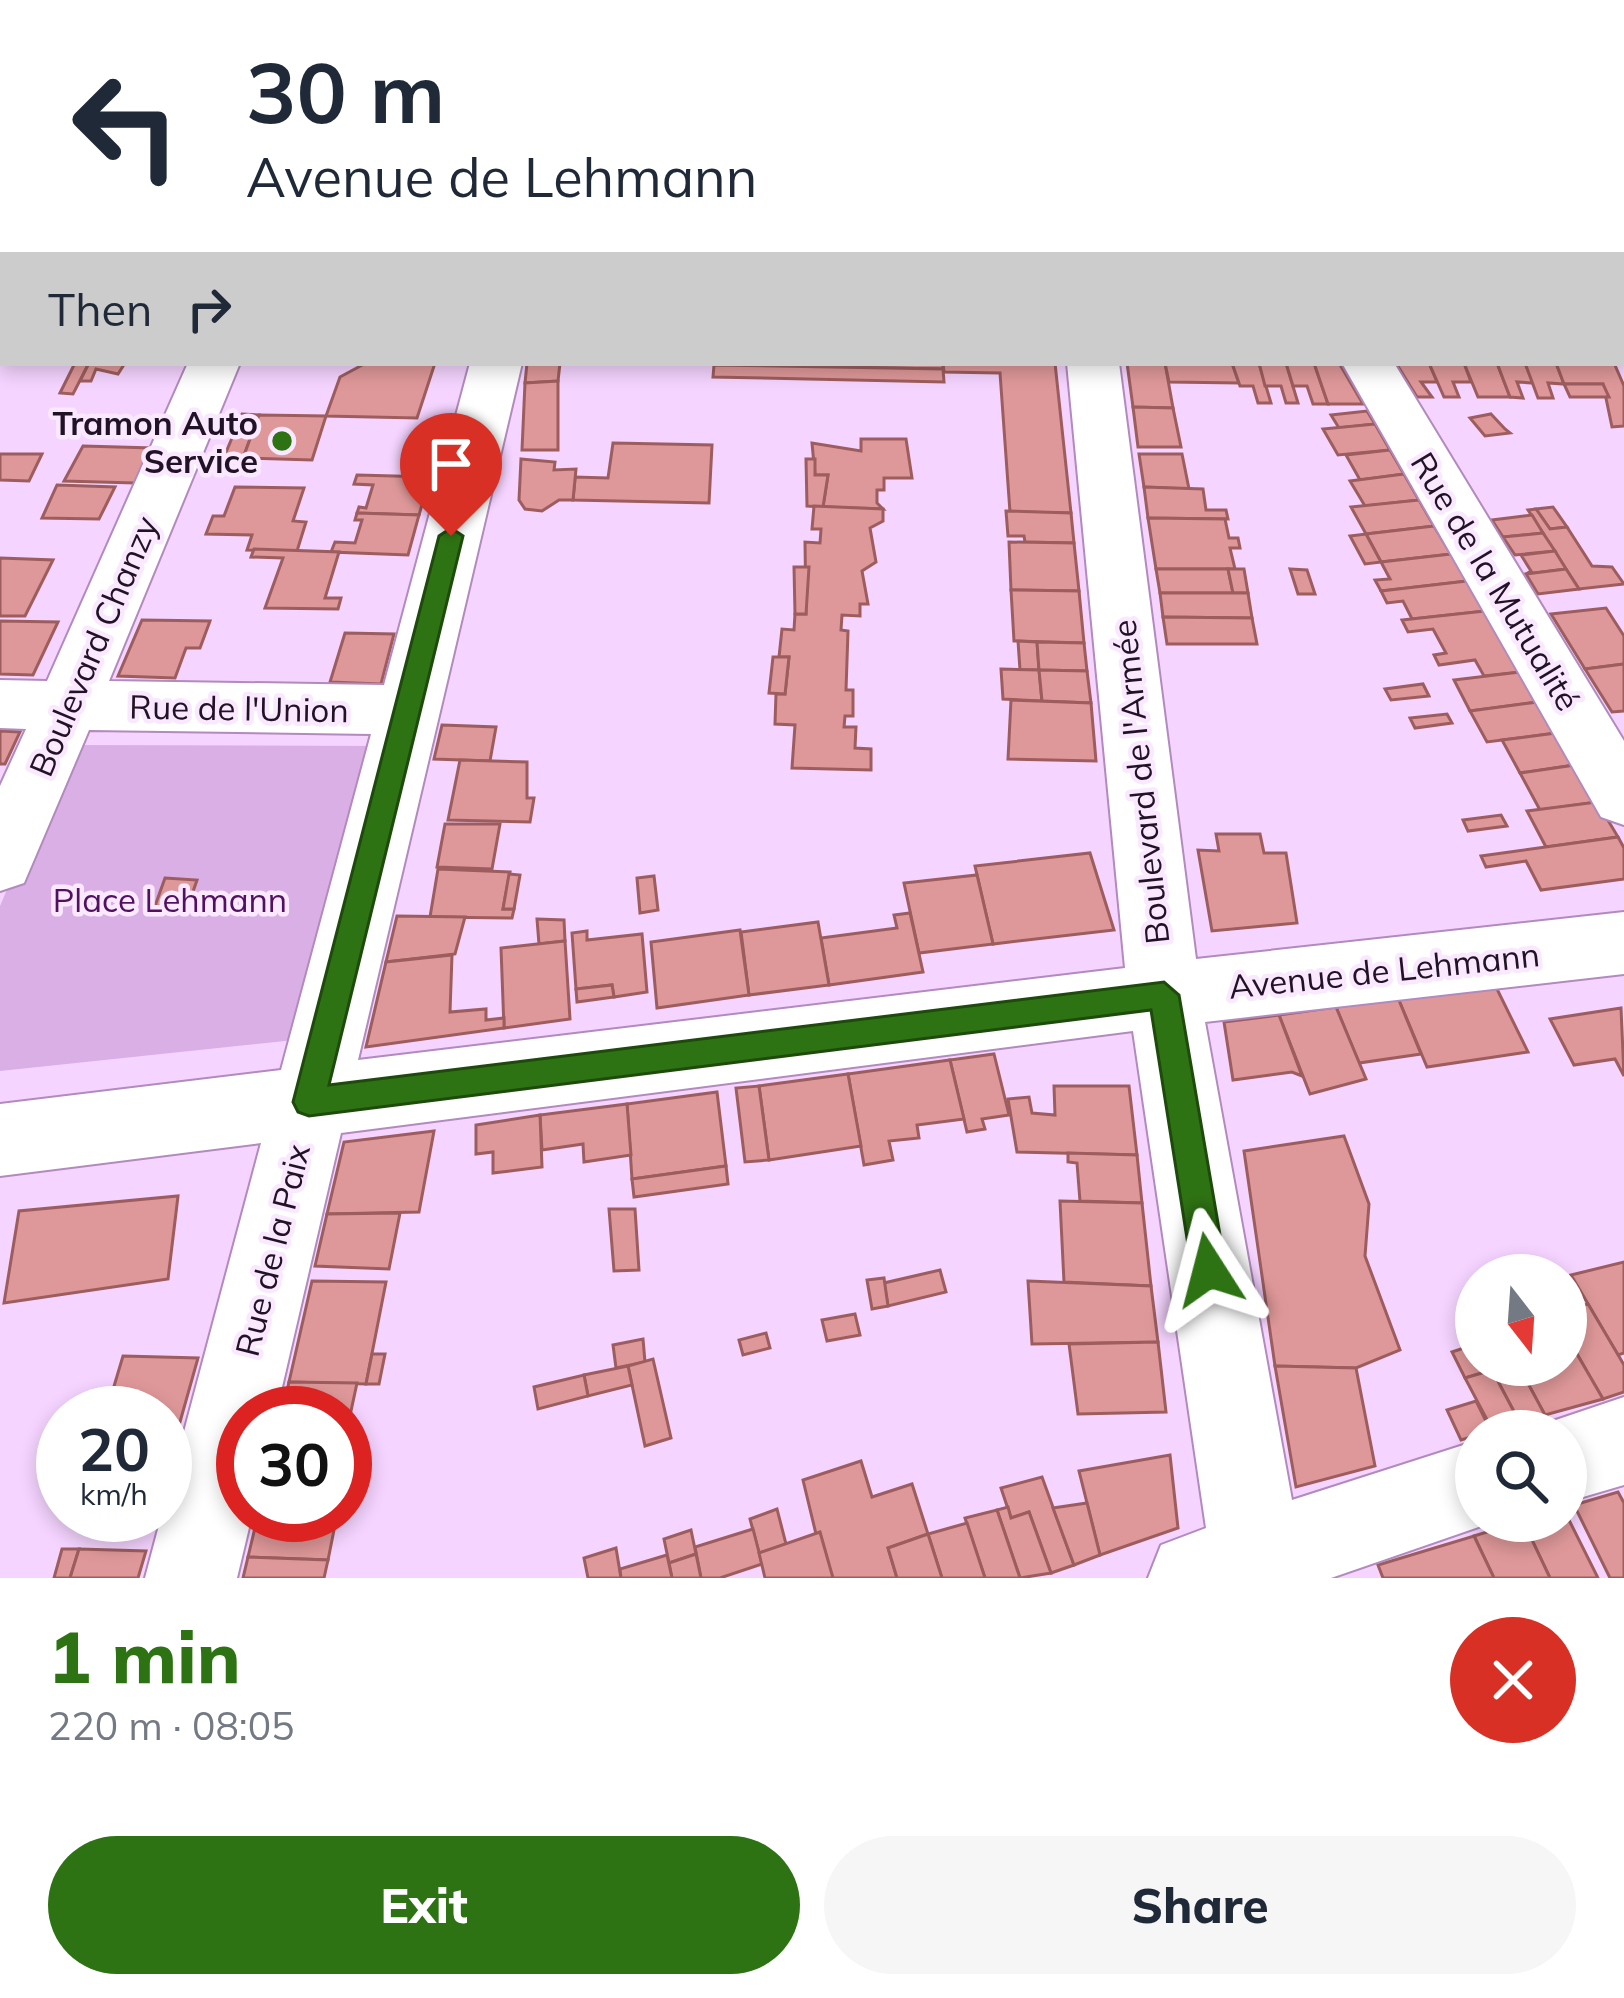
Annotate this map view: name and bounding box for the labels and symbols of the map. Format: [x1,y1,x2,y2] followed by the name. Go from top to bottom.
[52,402,258,481] place label: Tramon Auto Service
[400,413,502,536] pin
[269,428,295,454] marker: Tramon Auto Service
[1403,444,1589,718] street label: Rue de la Mutualité
[20,509,166,782] street label: Boulevard Chanzy
[1103,618,1177,946] street label: Boulevard de l'Armée
[129,686,349,730] street label: Rue de l'Union
[53,879,287,920] park label: Place Lehmann
[1226,933,1542,1007] street label: Avenue de Lehmann
[226,1139,318,1360] street label: Rue de la Paix
[1146,1207,1272,1333] position arrow
[1455,1254,1587,1386] north arrow
[216,1386,372,1542] speed limit sign: 30

